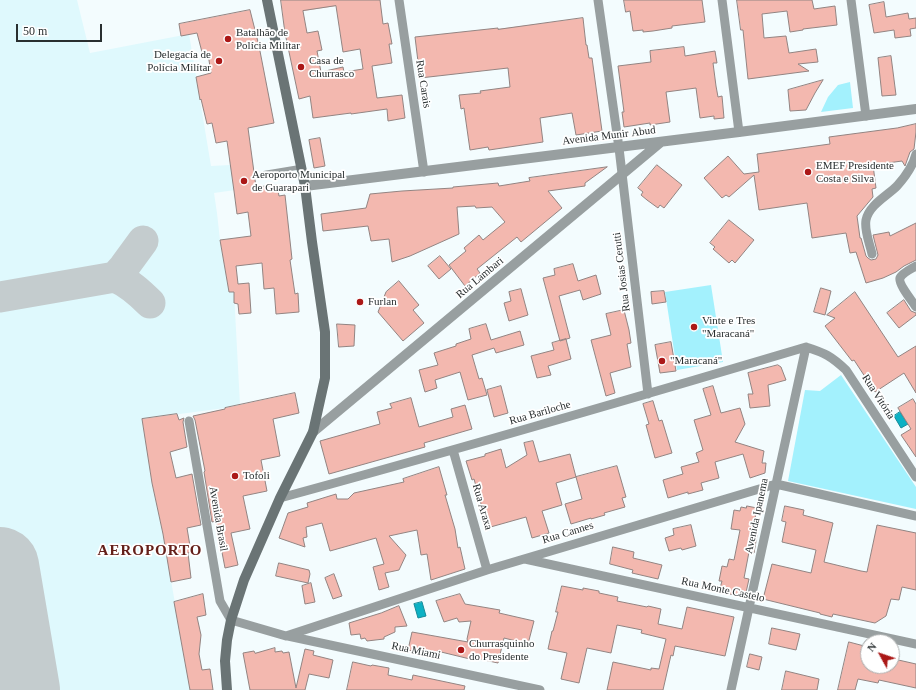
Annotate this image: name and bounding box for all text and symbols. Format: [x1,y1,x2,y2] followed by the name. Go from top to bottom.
[18,16,104,42] scale bar
[23,24,47,38] text: 50 m
[236,26,300,52] place label: Batalhão de Polícia Milítar
[223,34,233,44] marker: Batalhão de Polícia Milítar
[147,48,211,74] place label: Delegacía de Polícia Milítar
[309,54,354,80] place label: Casa de Churrasco
[214,56,224,66] marker: Delegacía de Polícia Milítar
[413,59,433,109] street label: Rua Carais
[296,62,306,72] marker: Casa de Churrasco
[562,124,656,148] street label: Avenida Munir Abud
[816,159,894,185] place label: EMEF Presidente Costa e Silva
[803,167,813,177] marker: EMEF Presidente Costa e Silva
[252,168,345,194] place label: Aeroporto Municipal de Guarapari
[239,176,249,186] marker: Aeroporto Municipal de Guarapari
[611,231,633,313] street label: Rua Josias Cerutti
[454,254,506,302] street label: Rua Lambari
[368,295,397,309] place label: Furlan
[355,297,365,307] marker: Furlan
[702,314,755,340] place label: Vinte e Tres "Maracaná"
[689,322,699,332] marker: Vinte e Tres "Maracaná"
[670,354,722,368] place label: "Maracaná"
[657,356,667,366] marker: "Maracaná"
[859,372,897,422] street label: Rua Vitória
[508,398,572,428] street label: Rua Bariloche
[243,469,270,483] place label: Tofoli
[230,471,240,481] marker: Tofoli
[743,477,771,555] street label: Avenida Ipanema
[469,482,495,532] street label: Rua Araxa
[206,486,230,552] street label: Avenida Brasil
[541,519,595,547] street label: Rua Cannes
[98,542,202,560] district label: AEROPORTO
[680,575,766,605] street label: Rua Monte Castelo
[860,634,900,674] north arrow
[469,637,534,663] place label: Churrasquinho do Presidente
[390,639,442,663] street label: Rua Miami
[864,640,879,654] text: N
[456,645,466,655] marker: Churrasquinho do Presidente

